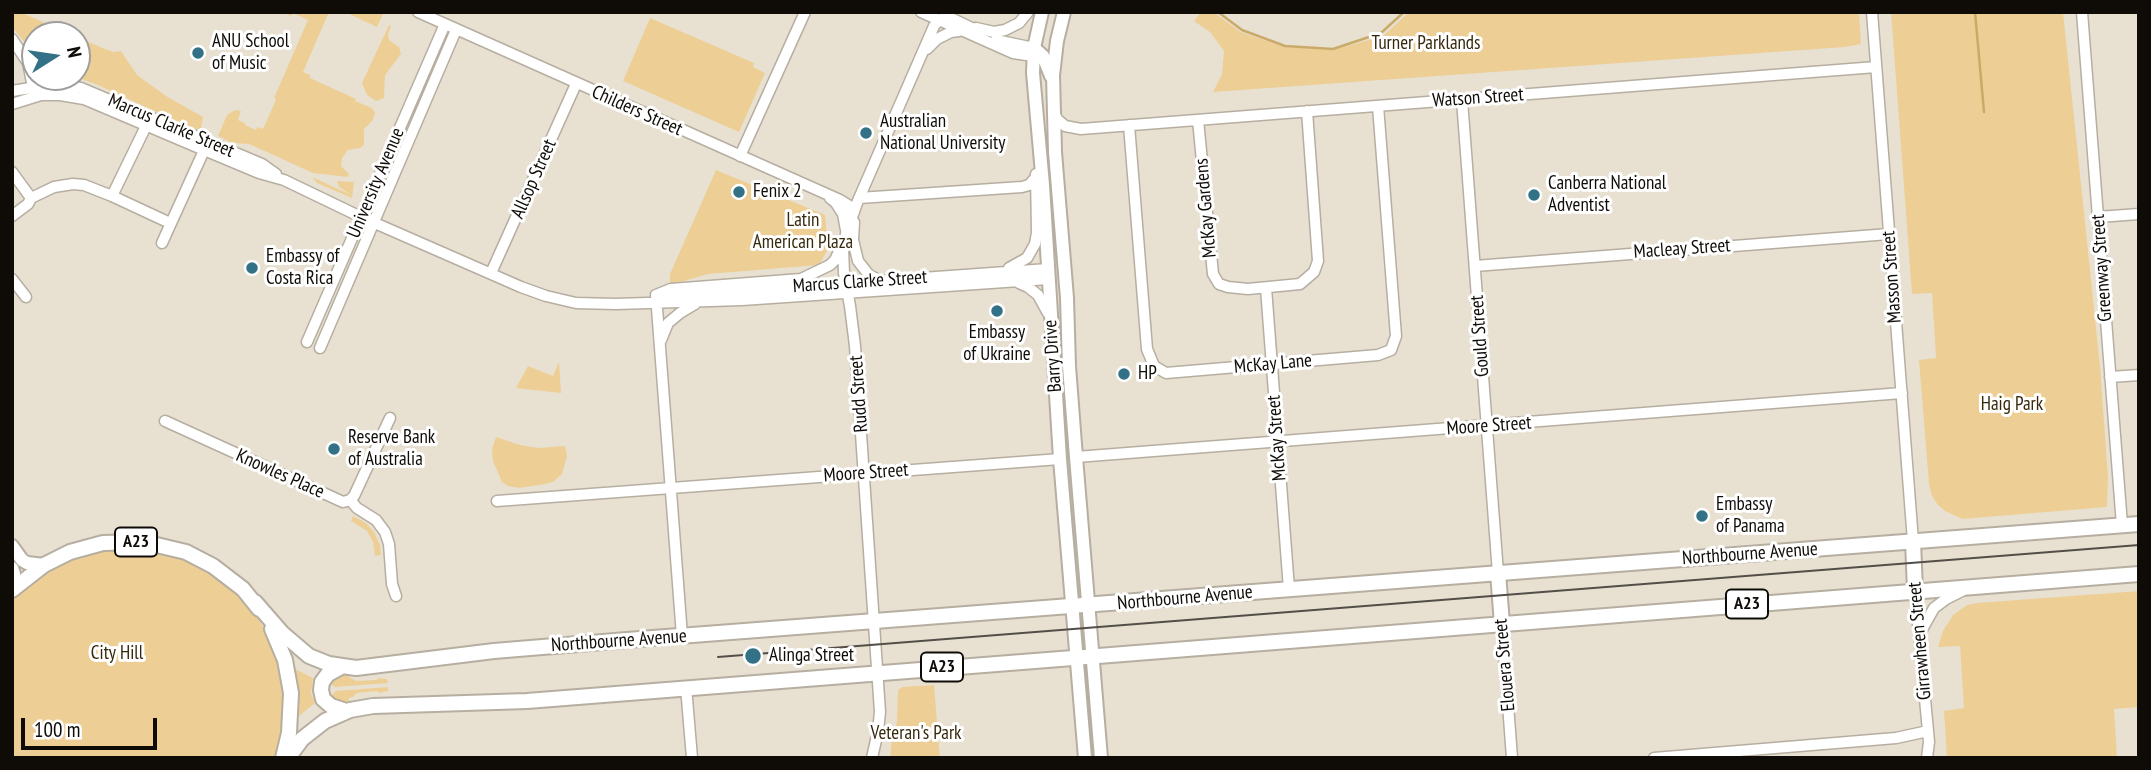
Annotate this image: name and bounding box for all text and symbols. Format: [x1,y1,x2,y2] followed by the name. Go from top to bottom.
[21,21,91,91] north arrow
[212,31,289,75] place label: ANU School of Music
[1371,33,1481,55] park label: Turner Parklands
[62,45,87,60] text: N
[190,45,206,61] marker: ANU School of Music
[588,81,686,141] street label: Childers Street
[1432,83,1524,113] street label: Watson Street
[105,89,237,163] street label: Marcus Clarke Street
[880,111,1005,155] place label: Australian National University
[343,124,409,242] street label: University Avenue
[858,125,874,141] marker: Australian National University
[506,136,562,222] street label: Allsop Street
[1190,157,1222,259] street label: McKay Gardens
[1548,173,1666,217] place label: Canberra National Adventist
[753,181,802,203] place label: Fenix 2
[731,184,747,200] marker: Fenix 2
[1526,187,1542,203] marker: Canberra National Adventist
[753,210,853,254] park label: Latin American Plaza
[2087,213,2117,323] street label: Greenway Street
[1877,230,1907,324] street label: Masson Street
[1633,234,1731,264] street label: Macleay Street
[266,246,339,290] place label: Embassy of Costa Rica
[244,260,260,276] marker: Embassy of Costa Rica
[792,266,928,298] street label: Marcus Clarke Street
[1466,294,1494,378] street label: Gould Street
[989,303,1005,319] marker: Embassy of Ukraine
[1039,319,1067,393] street label: Barry Drive
[963,322,1031,366] place label: Embassy of Ukraine
[1233,349,1313,379] street label: McKay Lane
[845,355,873,433] street label: Rudd Street
[1138,363,1157,385] place label: HP
[1116,366,1132,382] marker: HP
[1263,394,1291,482] street label: McKay Street
[1981,394,2043,416] park label: Haig Park
[1446,412,1532,440] street label: Moore Street
[348,427,435,471] place label: Reserve Bank of Australia
[326,441,342,457] marker: Reserve Bank of Australia
[232,444,328,504] street label: Knowles Place
[823,459,909,487] street label: Moore Street
[1716,494,1784,538] place label: Embassy of Panama
[1694,508,1710,524] marker: Embassy of Panama
[115,528,157,556] road number: A23
[1681,538,1819,570] street label: Northbourne Avenue
[1116,581,1254,615] street label: Northbourne Avenue
[1903,581,1937,701] street label: Girrawheen Street
[1726,590,1768,618] road number: A23
[1490,618,1520,712] street label: Elouera Street
[550,625,688,657] street label: Northbourne Avenue
[91,643,143,665] park label: City Hill
[769,645,854,667] place label: Alinga Street
[743,646,763,666] marker: Alinga Street
[921,652,963,682] road number: A23
[24,704,161,748] scale bar
[34,716,80,743] text: 100 m
[871,723,961,745] park label: Veteran's Park

